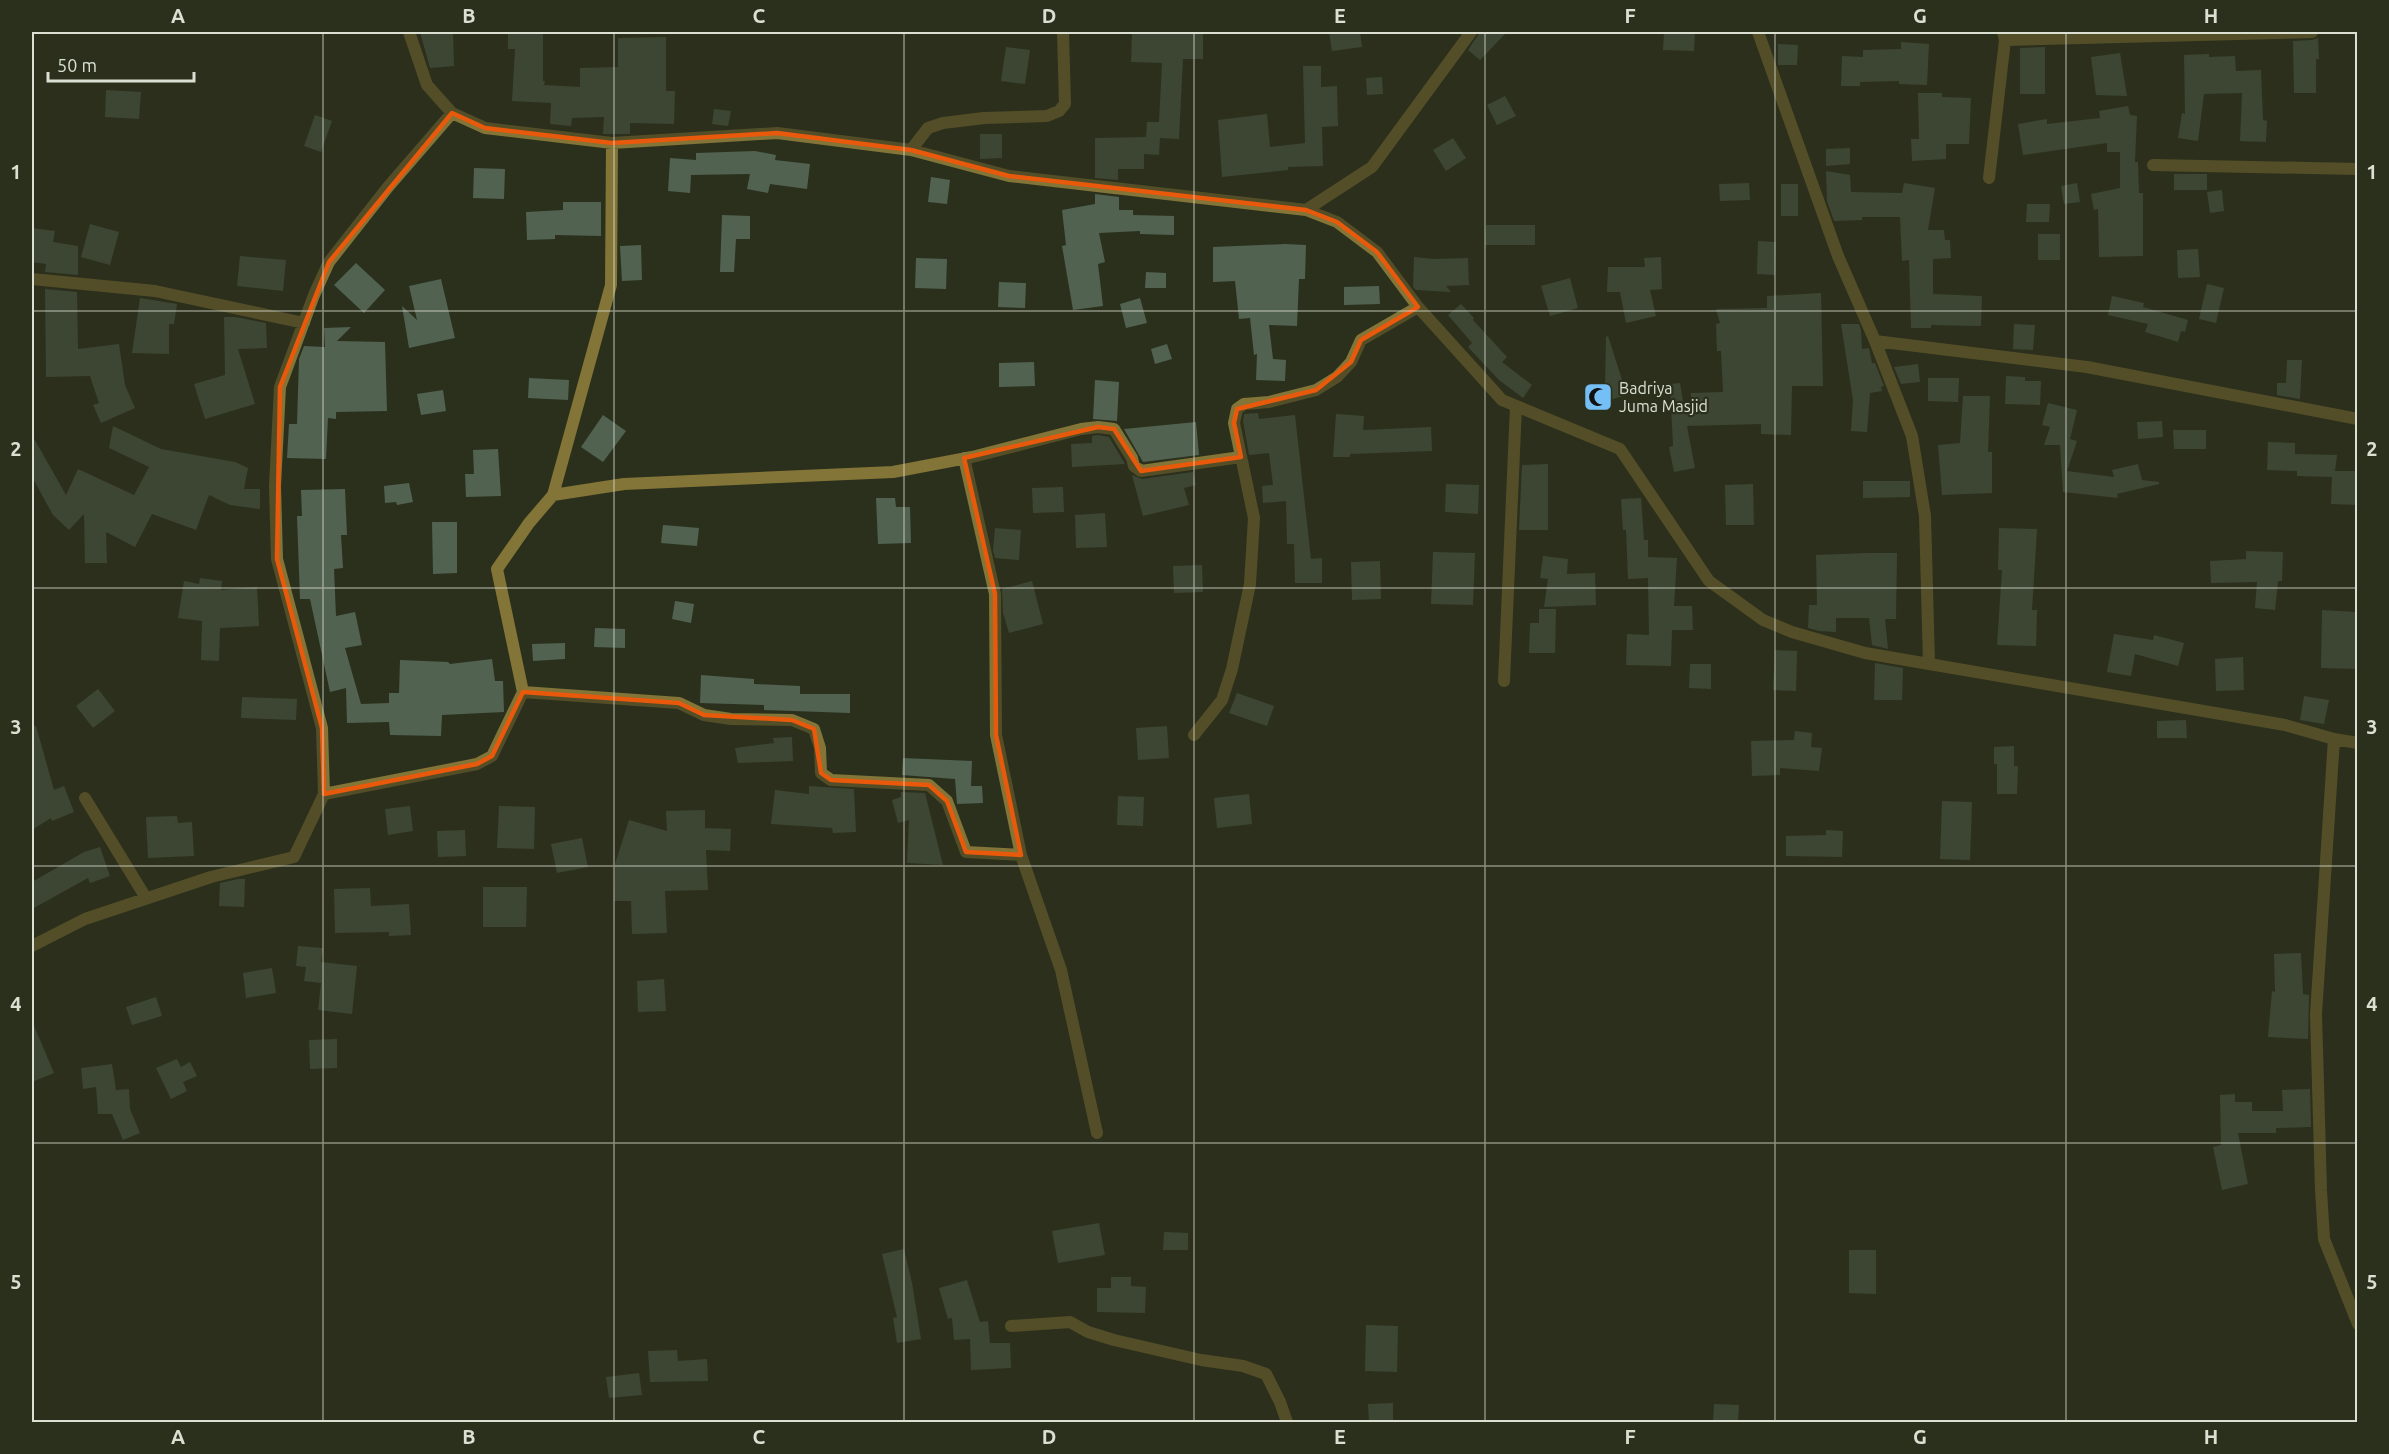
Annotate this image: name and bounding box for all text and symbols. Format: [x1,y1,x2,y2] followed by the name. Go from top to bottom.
[171,4,185,27] text: A
[462,4,476,27] text: B
[753,4,766,27] text: C
[1042,4,1056,27] text: D
[1334,4,1346,27] text: E
[1624,4,1636,27] text: F
[1913,4,1927,27] text: G
[2204,4,2218,27] text: H
[48,45,194,83] scale bar
[57,55,97,75] text: 50 m
[10,160,22,183] text: 1
[2366,160,2378,183] text: 1
[1619,379,1708,415] place label: Badriya Juma Masjid
[1582,381,1614,413] mosque icon: Badriya Juma Masjid
[10,437,22,460] text: 2
[2366,437,2378,460] text: 2
[10,715,22,738] text: 3
[2366,715,2378,738] text: 3
[10,992,22,1015] text: 4
[2366,992,2378,1015] text: 4
[10,1270,22,1293] text: 5
[2366,1270,2378,1293] text: 5
[171,1425,185,1448] text: A
[462,1425,476,1448] text: B
[753,1425,766,1448] text: C
[1042,1425,1056,1448] text: D
[1334,1425,1346,1448] text: E
[1624,1425,1636,1448] text: F
[1913,1425,1927,1448] text: G
[2204,1425,2218,1448] text: H

